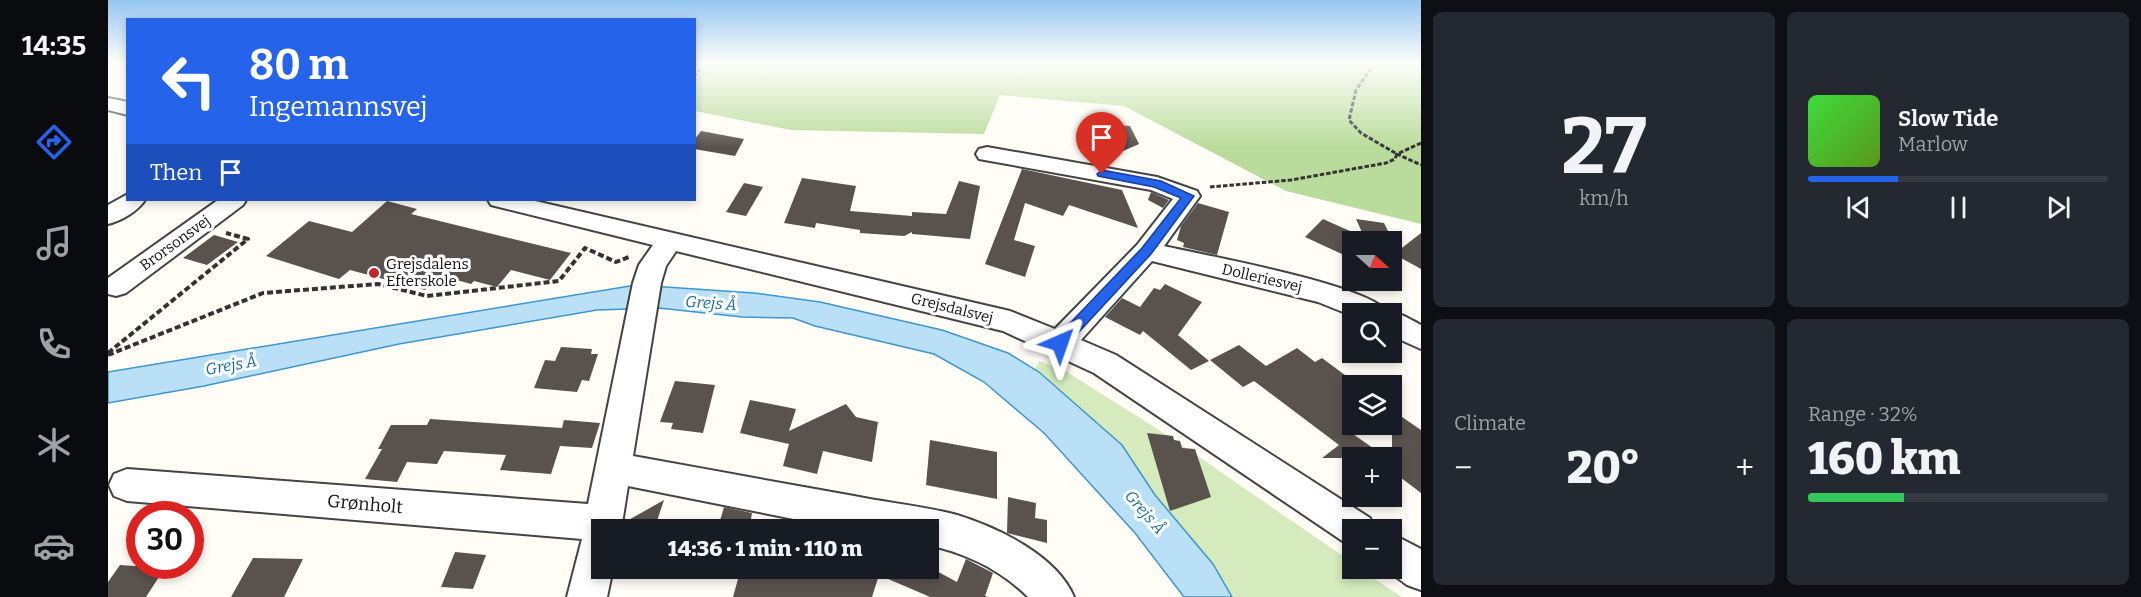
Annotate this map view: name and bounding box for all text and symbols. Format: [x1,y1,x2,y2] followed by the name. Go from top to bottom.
[22,30,86,62] text: 14:35
[249,40,349,90] text: 80 m
[150,42,228,120] icon: left
[249,91,428,123] text: Ingemannsvej
[1561,100,1647,194] text: 27
[1898,105,1998,132] text: Slow Tide
[1076,112,1127,174] pin
[33,121,75,163] icon: directions
[1085,121,1118,154] icon: arrive
[1898,132,1968,156] text: Marlow
[214,156,247,189] icon: arrive
[150,159,202,186] text: Then
[1579,186,1629,210] text: km/h
[1842,191,1875,224] icon: previous
[1942,191,1975,224] icon: pause
[2042,191,2075,224] icon: next
[136,211,214,275] street label: Brorsonsvej
[33,222,75,264] icon: music
[1342,231,1402,291] north arrow
[1342,231,1402,579] map controls
[386,255,469,290] place label: Grejsdalens Efterskole
[1220,260,1304,296] street label: Dolleriesvej
[367,266,381,280] marker: Grejsdalens Efterskole
[909,289,995,327] street label: Grejsdalsvej
[685,291,738,314] water label: Grejs Å
[1342,303,1402,363] button: search
[1028,311,1092,375] position arrow
[33,323,75,365] icon: phone
[204,350,258,379] water label: Grejs Å
[1342,375,1402,435] button: layers
[1808,402,1918,426] text: Range · 32%
[1454,411,1526,435] text: Climate
[33,424,75,466] icon: climate
[1808,432,1960,486] text: 160 km
[1567,441,1641,495] text: 20°
[1342,447,1402,507] button: +
[1454,448,1472,488] text: −
[1735,448,1754,488] text: +
[1121,486,1170,538] water label: Grejs Å
[326,490,404,518] street label: Grønholt
[126,501,204,579] speed limit sign: 30
[1342,519,1402,579] button: −
[33,525,75,567] icon: car
[668,535,862,562] text: 14:36 · 1 min · 110 m

